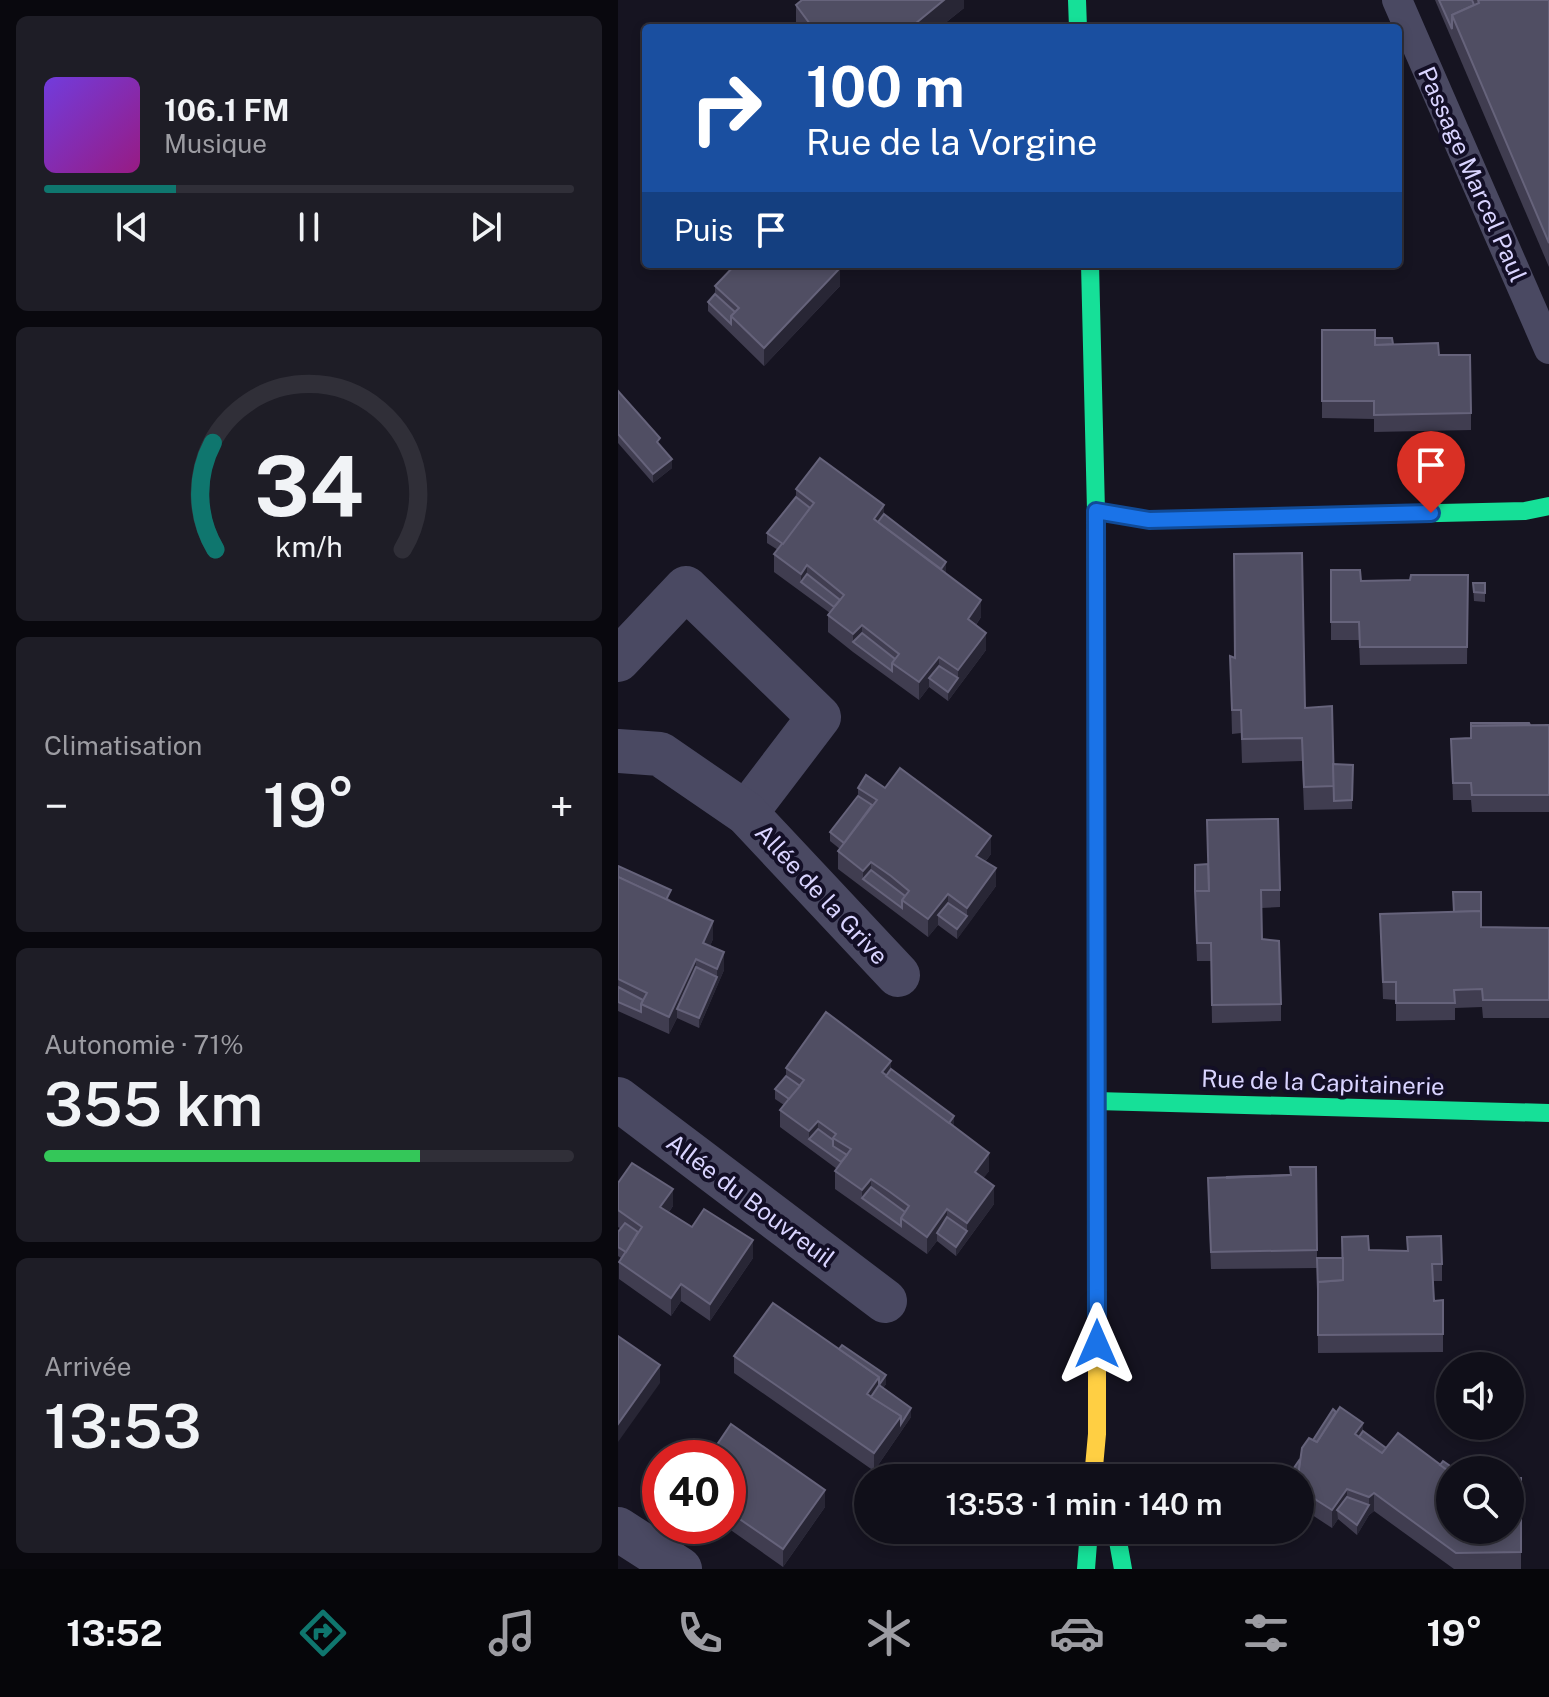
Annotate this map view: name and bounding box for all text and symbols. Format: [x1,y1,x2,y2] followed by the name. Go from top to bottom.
[806,54,965,120] text: 100 m
[674,56,778,160] icon: right
[1413,62,1533,286] street label: Passage Marcel Paul
[164,92,290,128] text: 106.1 FM
[806,121,1097,163] text: Rue de la Vorgine
[164,128,267,159] text: Musique
[110,205,154,249] icon: previous
[287,205,331,249] icon: pause
[464,205,508,249] icon: next
[749,208,793,252] icon: arrive
[674,212,733,248] text: Puis
[1397,431,1465,513] pin
[254,436,364,534] text: 34
[1409,443,1453,487] icon: arrive
[275,530,343,563] text: km/h
[44,730,202,761] text: Climatisation
[263,770,355,841] text: 19°
[44,780,68,832] text: −
[550,780,574,832] text: +
[750,818,894,970] street label: Allée de la Grive
[44,1029,244,1060] text: Autonomie · 71%
[1201,1064,1445,1100] street label: Rue de la Capitainerie
[44,1069,263,1140] text: 355 km
[661,1128,841,1272] street label: Allée du Bouvreuil
[1055,1302,1139,1386] position arrow
[44,1351,132,1382] text: Arrivée
[1436,1352,1524,1544] map controls
[1436,1352,1524,1440] button: sound
[44,1391,202,1462] text: 13:53
[642,1440,746,1544] speed limit sign: 40
[1436,1456,1524,1544] button: search
[946,1486,1222,1522] text: 13:53 · 1 min · 140 m
[295,1605,351,1661] icon: directions
[484,1605,540,1661] icon: music
[672,1605,728,1661] icon: phone
[861,1605,917,1661] icon: climate
[1049,1605,1105,1661] icon: car
[1238,1605,1294,1661] icon: filters
[66,1612,163,1654] text: 13:52
[1426,1612,1483,1654] text: 19°

